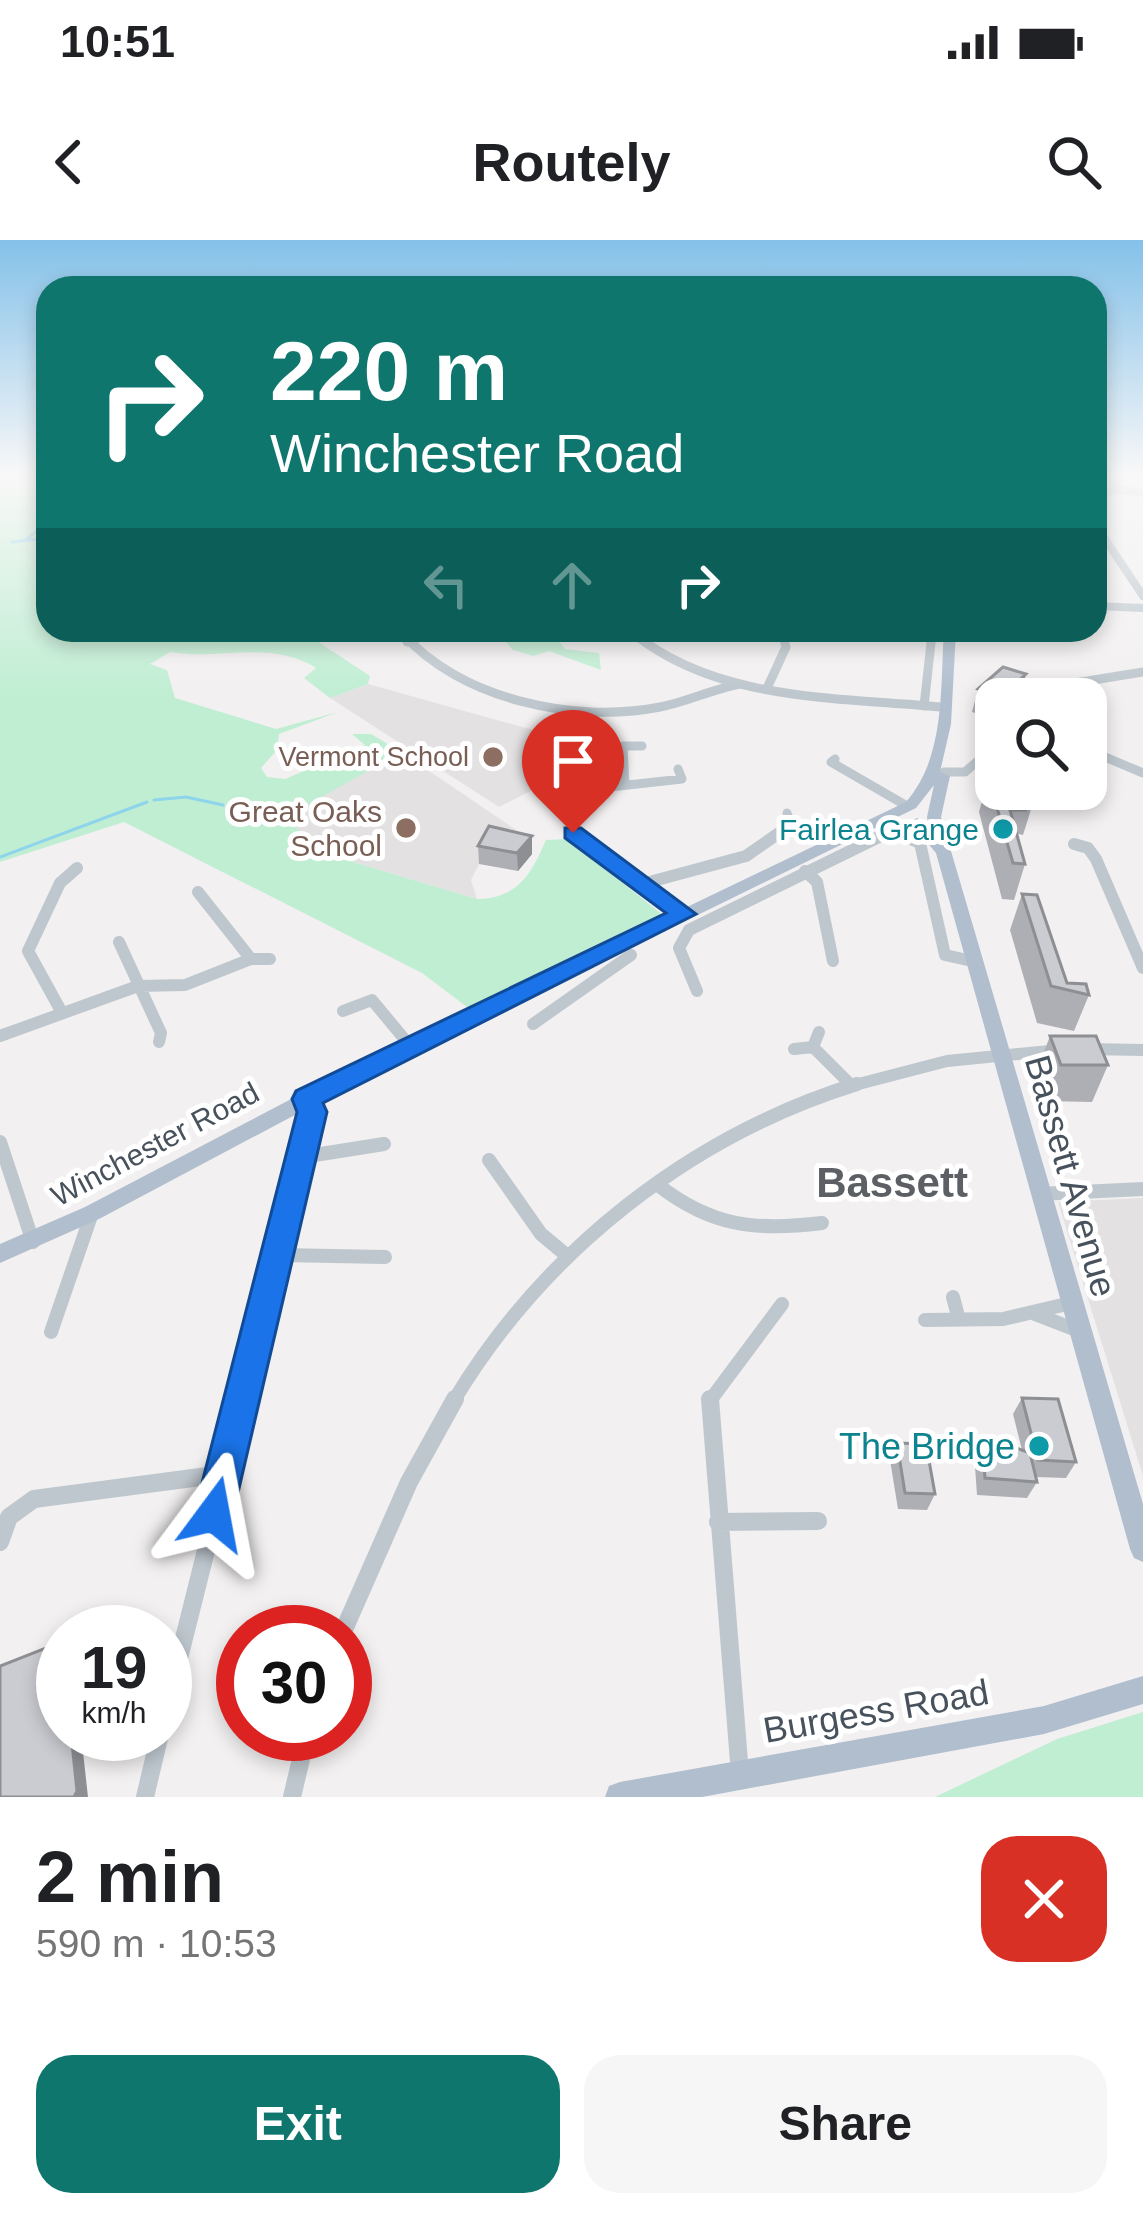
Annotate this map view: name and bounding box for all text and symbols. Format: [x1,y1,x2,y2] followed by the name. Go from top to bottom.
[60,16,175,67] text: 10:51
[36,129,102,195] icon: back
[1041,129,1107,195] icon: search
[472,132,671,192] text: Routely
[72,324,228,480] icon: right
[270,324,508,418] text: 220 m
[270,423,684,483] text: Winchester Road
[413,552,479,618] icon: left
[539,552,605,618] icon: ahead
[665,552,731,618] icon: right
[975,678,1107,810] map controls
[975,678,1107,810] button: search
[522,710,624,833] pin
[540,728,606,794] icon: arrive
[278,742,469,772] place label: Vermont School
[480,744,506,770] marker: Vermont School
[229,795,382,862] place label: Great Oaks School
[779,813,979,846] place label: Fairlea Grange
[393,815,419,841] marker: Great Oaks School
[990,816,1016,842] marker: Fairlea Grange
[1017,1050,1125,1302] street label: Bassett Avenue
[46,1075,264,1213] street label: Winchester Road
[816,1159,968,1206] district label: Bassett
[839,1426,1015,1467] place label: The Bridge
[1026,1433,1052,1459] marker: The Bridge
[151,1451,277,1577] position arrow
[216,1605,372,1761] speed limit sign: 30
[81,1634,147,1701] text: 19
[760,1671,992,1751] street label: Burgess Road
[81,1696,147,1729] text: km/h
[981,1836,1107,1962] button: close
[36,1837,224,1917] text: 2 min
[36,1922,277,1965] text: 590 m · 10:53
[36,2055,560,2193] button: Exit
[584,2055,1107,2193] button: Share

